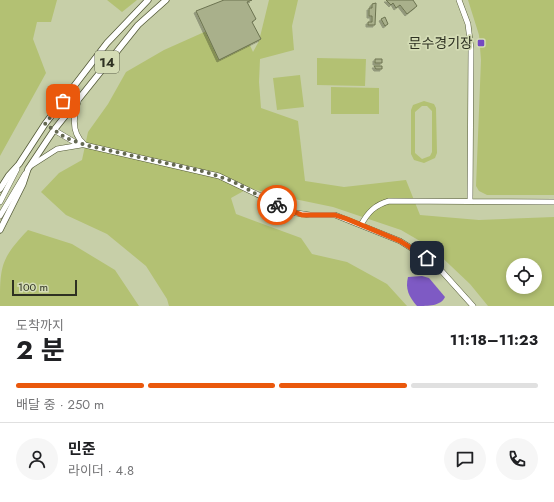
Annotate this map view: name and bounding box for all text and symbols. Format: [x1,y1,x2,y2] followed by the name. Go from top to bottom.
[409,33,473,53] place label: 문수경기장
[476,38,486,48] marker: 문수경기장
[95,51,119,73] road number: 14
[46,84,80,118] pin
[52,90,74,112] icon: bag
[257,185,297,225] courier
[266,194,288,216] icon: bike
[410,241,444,275] pin
[416,247,438,269] icon: home
[506,258,542,294] map controls
[506,258,542,294] button: locate
[12,278,77,297] scale bar
[18,279,48,295] text: 100 m
[16,316,64,335] text: 도착까지
[450,329,538,351] text: 11:18–11:23
[16,331,65,369] text: 2 분
[16,395,104,414] text: 배달 중 · 250 m
[16,438,58,480] button: person
[68,438,96,460] text: 민준
[444,438,486,480] button: chat
[496,438,538,480] button: phone
[68,461,134,480] text: 라이더 · 4.8

